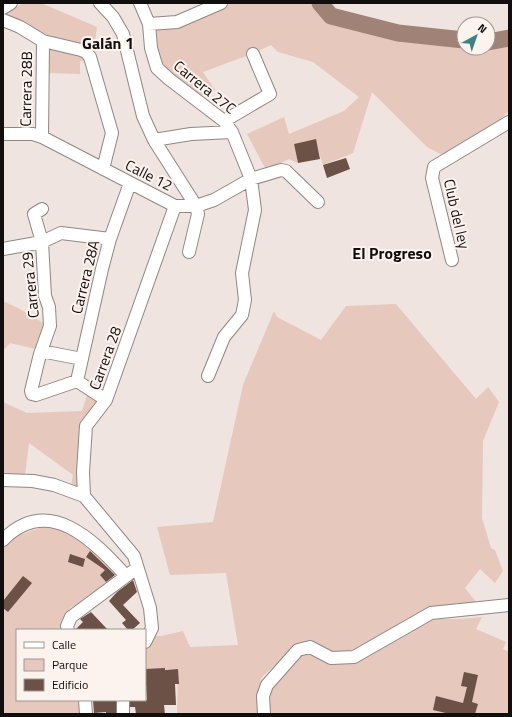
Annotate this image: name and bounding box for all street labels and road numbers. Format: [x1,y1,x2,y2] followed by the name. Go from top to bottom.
[14,51,38,127] street label: Carrera 28B
[169,55,241,119] street label: Carrera 27C
[121,153,177,197] street label: Calle 12
[438,177,476,251] street label: Club del ley
[65,238,105,316] street label: Carrera 28A
[15,251,45,319] street label: Carrera 29
[83,323,127,393] street label: Carrera 28

